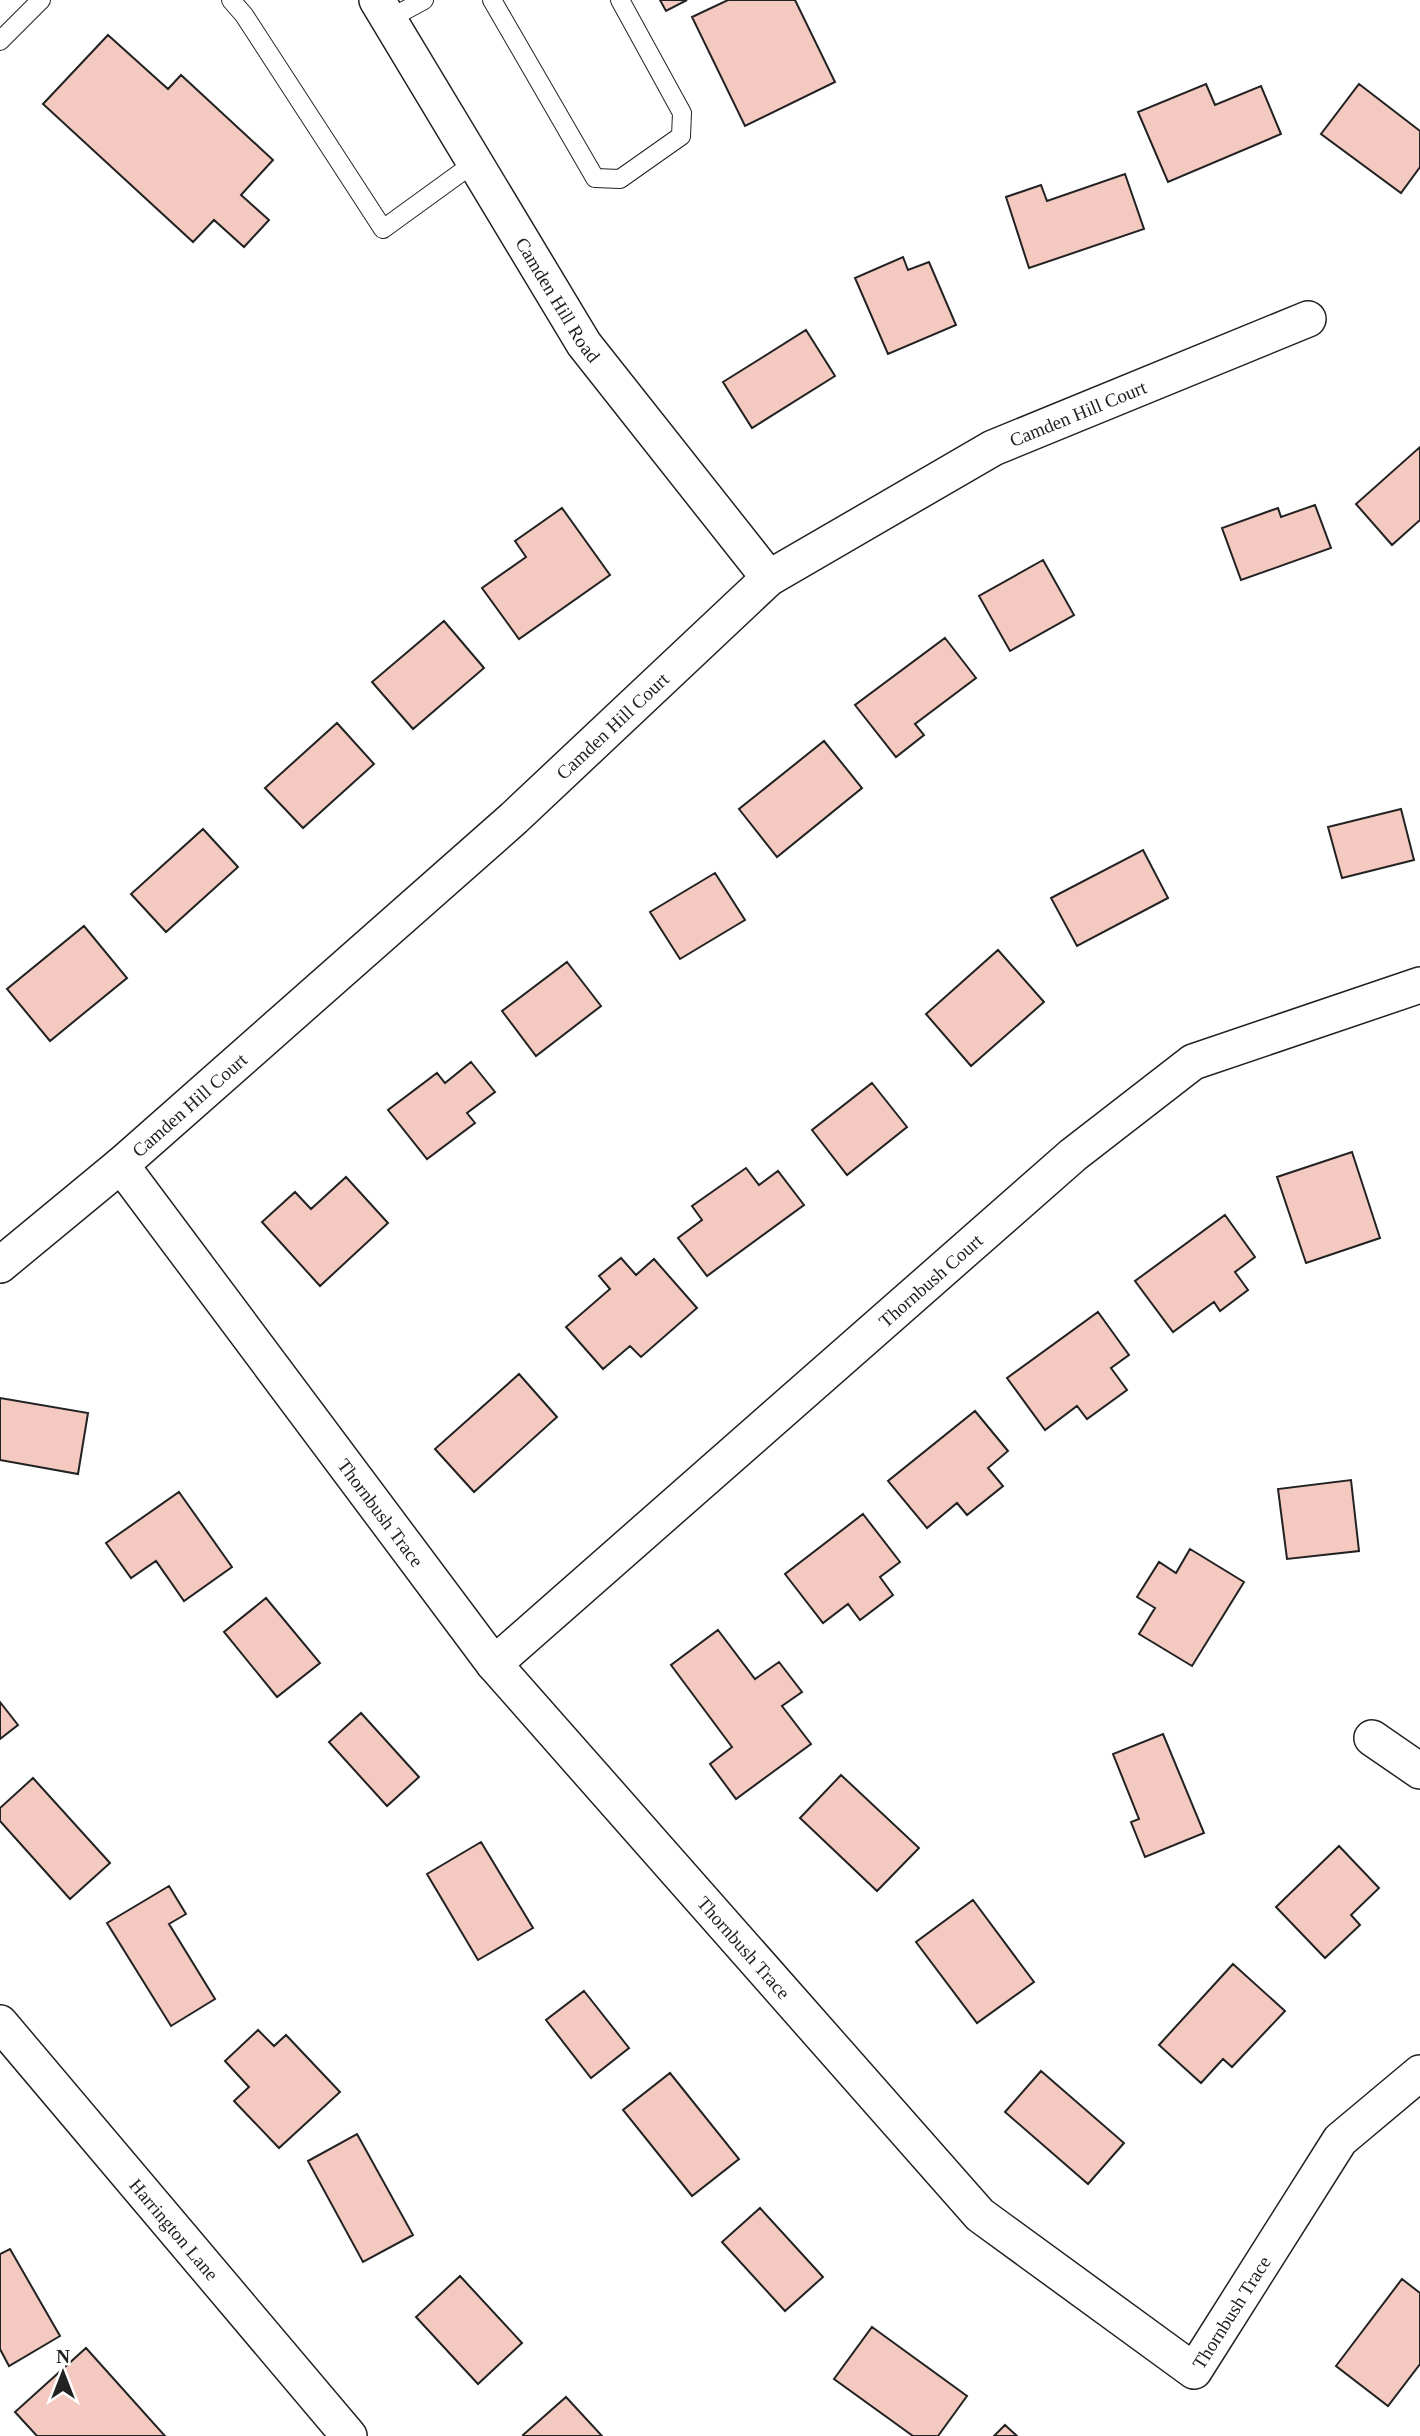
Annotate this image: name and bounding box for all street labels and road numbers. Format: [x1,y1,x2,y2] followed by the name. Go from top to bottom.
[511,234,604,367] street label: Camden Hill Road
[1007,376,1150,451] street label: Camden Hill Court
[552,668,673,784] street label: Camden Hill Court
[128,1049,252,1161] street label: Camden Hill Court
[875,1229,987,1332] street label: Thornbush Court
[333,1455,428,1571] street label: Thornbush Trace
[693,1892,794,2003] street label: Thornbush Trace
[125,2175,223,2284] street label: Harrington Lane
[1188,2252,1275,2373] street label: Thornbush Trace

